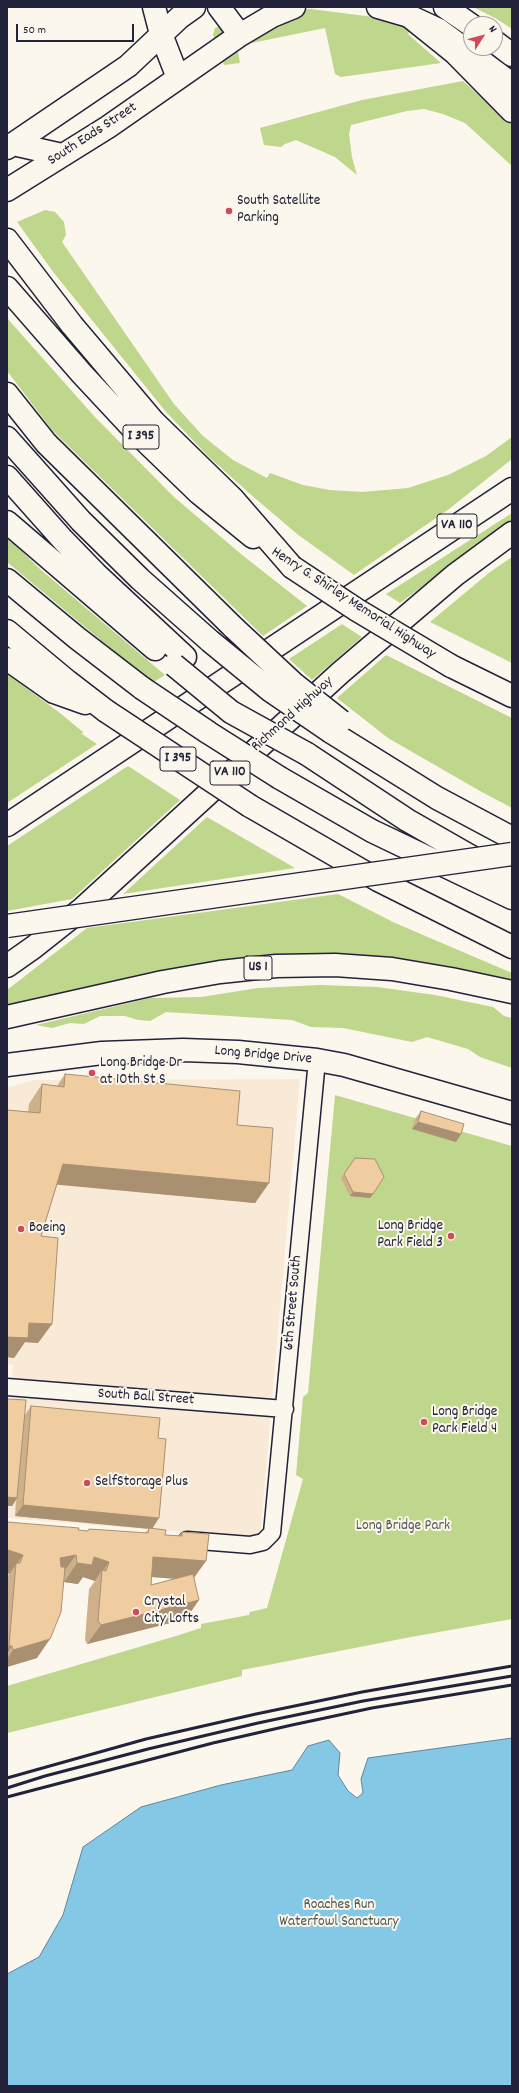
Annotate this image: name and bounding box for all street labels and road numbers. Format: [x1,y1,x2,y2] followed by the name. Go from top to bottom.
[45,99,141,171] street label: South Eads Street
[123,425,159,449] road number: I 395
[437,514,477,538] road number: VA 110
[267,544,439,664] street label: Henry G. Shirley Memorial Highway
[248,674,338,756] street label: Richmond Highway
[160,747,196,771] road number: I 395
[210,761,250,785] road number: VA 110
[244,956,272,980] road number: US 1
[214,1043,312,1069] street label: Long Bridge Drive
[281,1255,307,1351] street label: 6th Street South
[97,1386,195,1410] street label: South Ball Street

